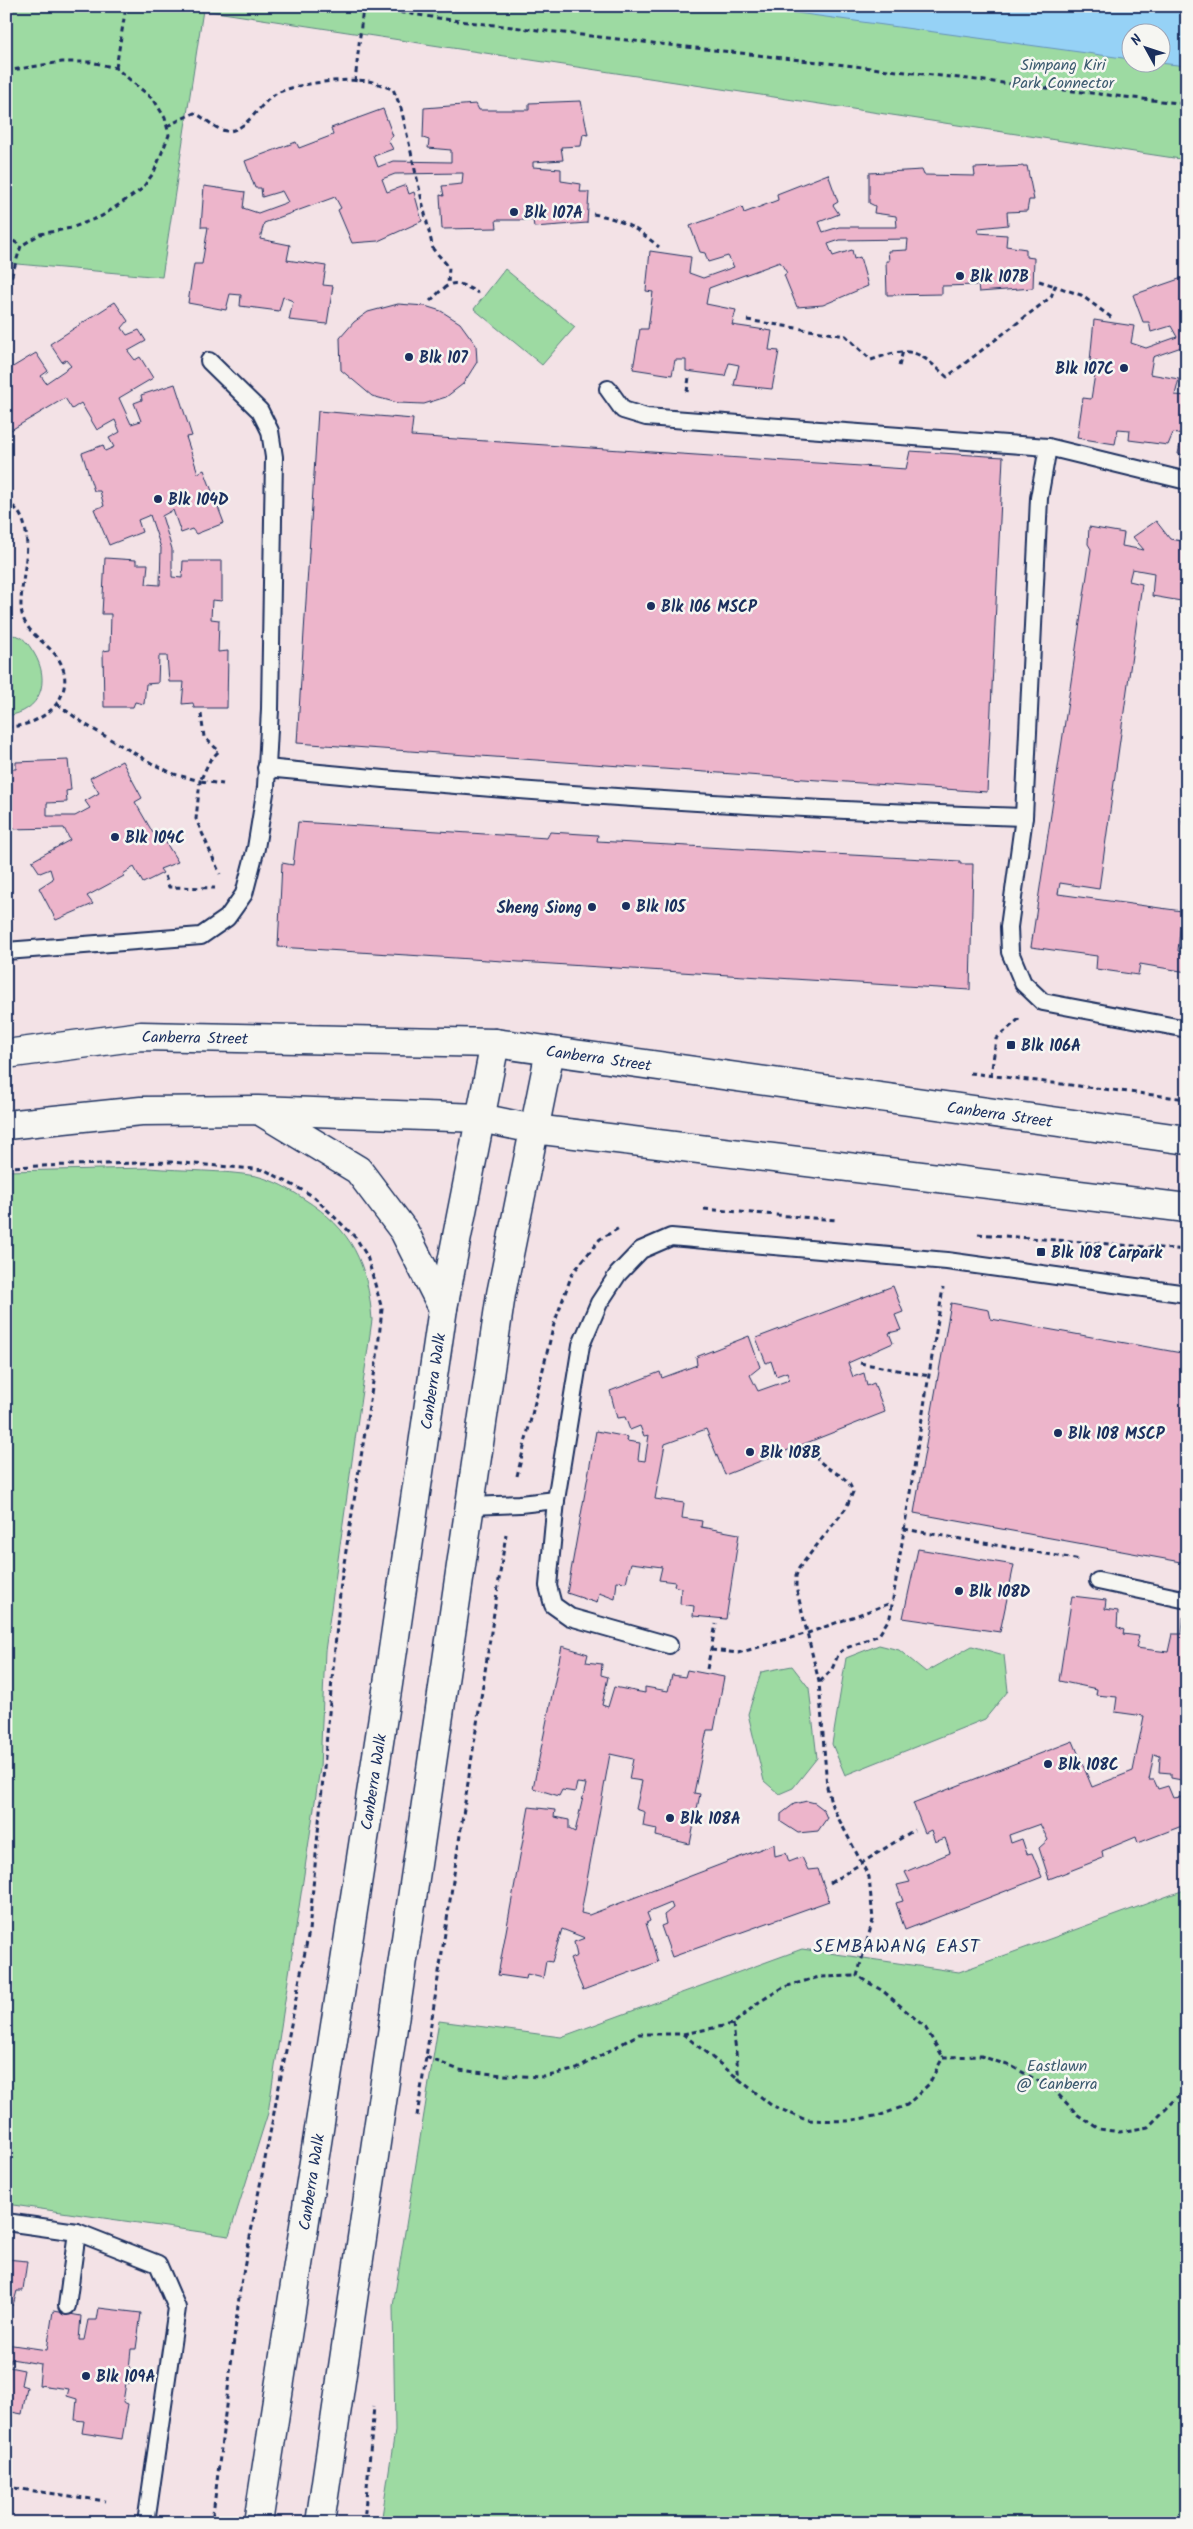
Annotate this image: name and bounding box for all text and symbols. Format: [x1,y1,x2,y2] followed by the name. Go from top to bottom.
[1120,22,1170,72] north arrow
[1126,30,1148,51] text: N
[1012,53,1116,96] park label: Simpang Kiri Park Connector
[524,201,583,226] place label: Blk 107A
[508,206,520,218] marker: Blk 107A
[970,265,1029,290] place label: Blk 107B
[954,270,966,282] marker: Blk 107B
[419,346,468,371] place label: Blk 107
[403,351,415,363] marker: Blk 107
[1055,357,1114,382] place label: Blk 107C
[1118,362,1130,374] marker: Blk 107C
[168,488,229,513] place label: Blk 104D
[152,493,164,505] marker: Blk 104D
[661,595,758,620] place label: Blk 106 MSCP
[645,600,657,612] marker: Blk 106 MSCP
[125,826,185,851] place label: Blk 104C
[109,831,121,843] marker: Blk 104C
[636,895,687,920] place label: Blk 105
[497,896,582,921] place label: Sheng Siong
[620,900,632,912] marker: Blk 105
[586,901,598,913] marker: Sheng Siong
[141,1025,249,1052] street label: Canberra Street
[1021,1034,1081,1059] place label: Blk 106A
[544,1039,654,1079] street label: Canberra Street
[1005,1039,1017,1051] marker: Blk 106A
[945,1095,1055,1135] street label: Canberra Street
[1051,1241,1163,1266] place label: Blk 108 Carpark
[1035,1246,1047,1258] marker: Blk 108 Carpark
[414,1331,453,1431] street label: Canberra Walk
[1068,1422,1166,1447] place label: Blk 108 MSCP
[1052,1427,1064,1439] marker: Blk 108 MSCP
[760,1441,821,1466] place label: Blk 108B
[744,1446,756,1458] marker: Blk 108B
[969,1580,1031,1605] place label: Blk 108D
[953,1585,965,1597] marker: Blk 108D
[355,1732,394,1832] street label: Canberra Walk
[1058,1753,1119,1778] place label: Blk 108C
[1042,1758,1054,1770] marker: Blk 108C
[680,1807,741,1832] place label: Blk 108A
[664,1812,676,1824] marker: Blk 108A
[814,1933,981,1962] district label: SEMBAWANG EAST
[1016,2054,1098,2097] park label: Eastlawn @ Canberra
[293,2132,332,2232] street label: Canberra Walk
[96,2365,156,2390] place label: Blk 109A
[80,2370,92,2382] marker: Blk 109A

